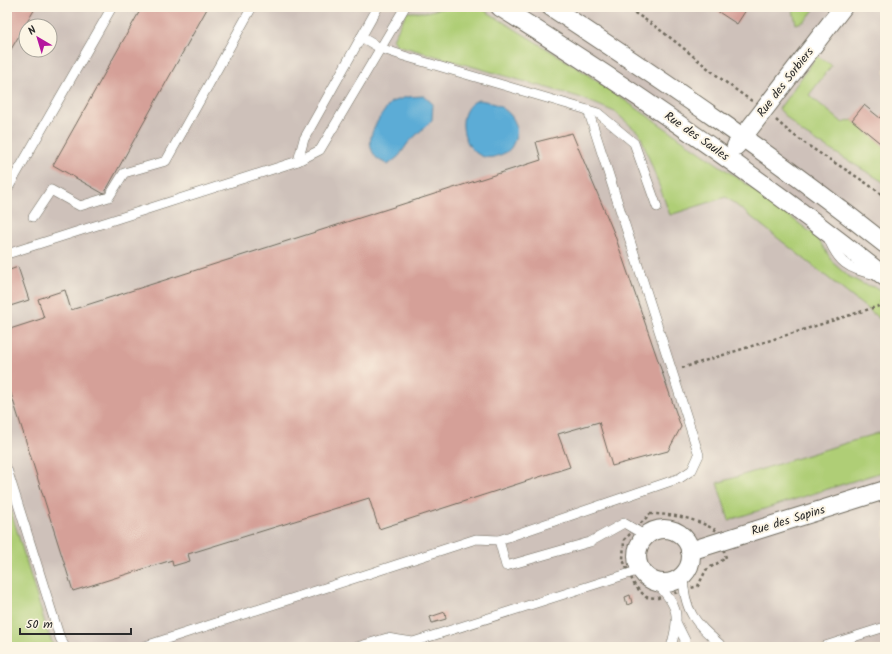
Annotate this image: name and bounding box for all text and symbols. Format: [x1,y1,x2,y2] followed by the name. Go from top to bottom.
[18,18,58,58] north arrow
[24,22,41,40] text: N
[752,43,819,121] street label: Rue des Sorbiers
[660,107,733,166] street label: Rue des Saules
[749,500,827,541] street label: Rue des Sapins
[20,610,131,636] scale bar
[26,615,53,634] text: 50 m

